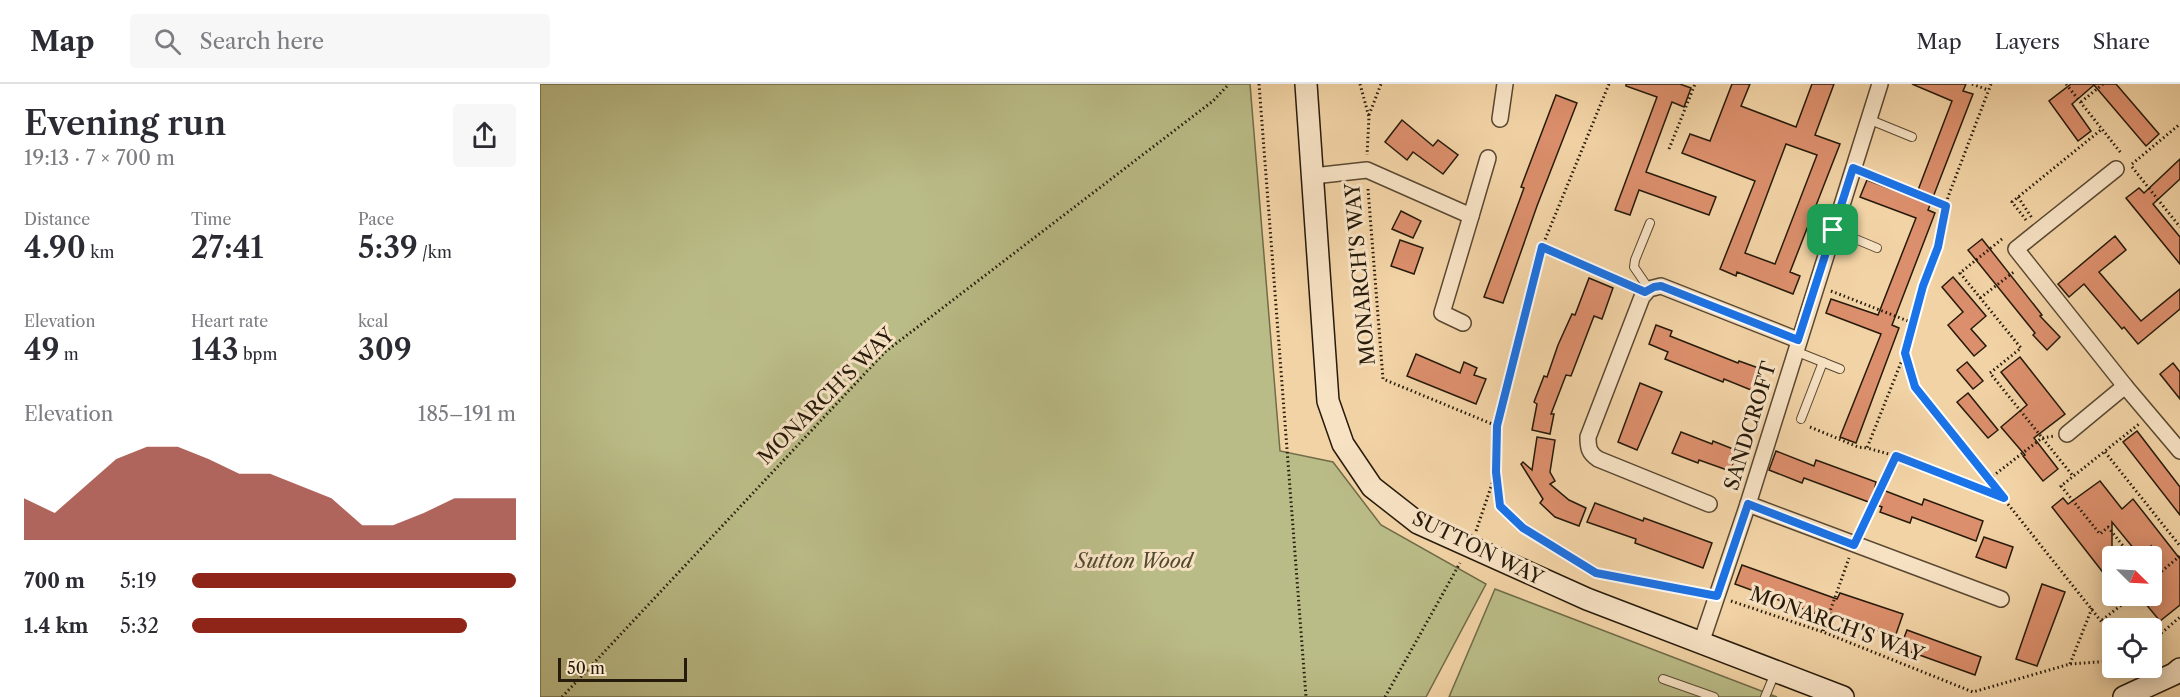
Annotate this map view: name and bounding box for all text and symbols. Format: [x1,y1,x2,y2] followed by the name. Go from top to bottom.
[130,14,550,68] search box
[30,24,94,58] text: Map
[151,25,184,58] icon: search
[199,28,324,55] text: Search here
[1917,29,1962,54] text: Map
[1995,29,2060,54] text: Layers
[2093,29,2150,54] text: Share
[24,103,226,144] text: Evening run
[453,104,516,167] button: share
[24,146,175,170] text: 19:13 · 7 × 700 m
[1340,181,1380,366] street label: MONARCH'S WAY
[1807,204,1858,255] pin
[24,209,90,229] text: Distance
[191,209,231,229] text: Time
[358,209,394,229] text: Pace
[1816,213,1849,246] icon: arrive
[24,229,86,266] text: 4.90
[191,229,264,266] text: 27:41
[358,229,418,266] text: 5:39
[86,242,114,262] text: km
[418,242,452,262] text: /km
[24,311,95,331] text: Elevation
[191,311,268,331] text: Heart rate
[358,311,388,331] text: kcal
[753,322,900,469] street label: MONARCH'S WAY
[24,331,59,368] text: 49
[191,331,239,368] text: 143
[358,331,412,368] text: 309
[59,344,79,364] text: m
[239,344,277,364] text: bpm
[1719,359,1781,493] street label: SANDCROFT
[24,402,113,426] text: Elevation
[418,402,516,426] text: 185–191 m
[1409,506,1548,590] street label: SUTTON WAY
[2102,546,2162,606] north arrow
[2102,546,2162,678] map controls
[1074,549,1195,573] park label: Sutton Wood
[24,569,85,593] text: 700 m
[120,569,157,593] text: 5:19
[1747,581,1928,667] street label: MONARCH'S WAY
[24,614,89,638] text: 1.4 km
[120,614,159,638] text: 5:32
[2102,618,2162,678] button: locate
[558,655,687,682] scale bar
[567,658,605,678] text: 50 m

